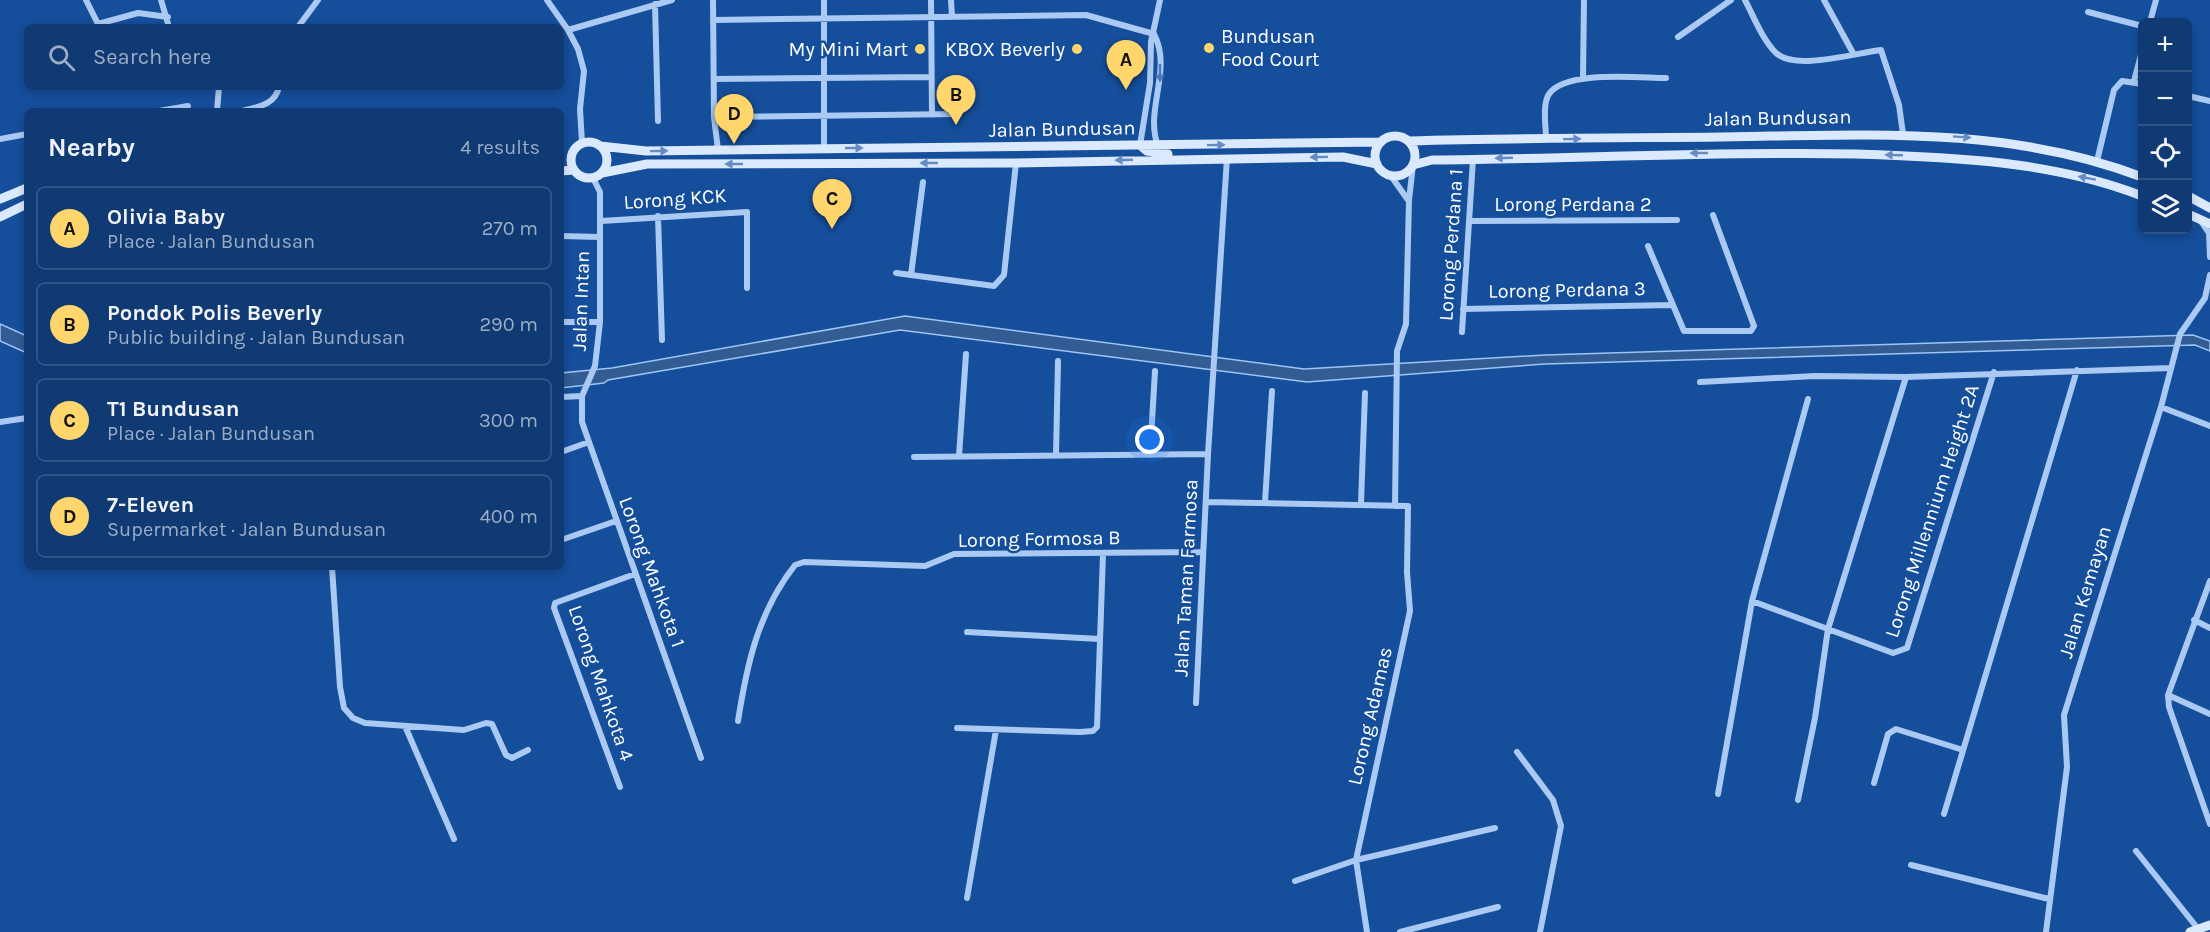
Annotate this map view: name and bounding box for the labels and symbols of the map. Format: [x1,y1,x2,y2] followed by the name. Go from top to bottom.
[1221,25,1320,71] place label: Bundusan Food Court
[789,38,908,61] place label: My Mini Mart
[945,38,1065,61] place label: KBOX Beverly
[1106,40,1146,90] pin: A
[1202,41,1216,55] marker: Bundusan Food Court
[913,42,927,56] marker: My Mini Mart
[1070,42,1084,56] marker: KBOX Beverly
[1155,64,1165,83] one-way arrow
[936,76,976,125] pin: B
[714,94,754,144] pin: D
[1704,105,1852,131] street label: Jalan Bundusan
[988,116,1136,142] street label: Jalan Bundusan
[1952,133,1971,142] one-way arrow
[1563,134,1582,144] one-way arrow
[1207,140,1226,150] one-way arrow
[844,143,863,153] one-way arrow
[649,146,668,156] one-way arrow
[1689,148,1708,158] one-way arrow
[1884,151,1903,160] one-way arrow
[1310,153,1329,162] one-way arrow
[1494,154,1513,163] one-way arrow
[1115,155,1134,165] one-way arrow
[920,158,939,168] one-way arrow
[725,159,744,169] one-way arrow
[1434,168,1468,322] street label: Lorong Perdana 1
[2078,173,2097,182] one-way arrow
[812,180,852,229] pin: C
[623,184,727,214] street label: Lorong KCK
[1494,193,1652,216] street label: Lorong Perdana 2
[568,250,594,352] street label: Jalan Intan
[1488,277,1646,303] street label: Lorong Perdana 3
[1880,381,1984,641] street label: Lorong Millennium Height 2A
[1135,425,1164,454] your location
[1169,479,1203,677] street label: Jalan Taman Farmosa
[614,494,690,650] street label: Lorong Mahkota 1
[2054,523,2116,661] street label: Jalan Kemayan
[957,526,1121,552] street label: Lorong Formosa B
[564,602,638,764] street label: Lorong Mahkota 4
[1343,645,1397,787] street label: Lorong Adamas

